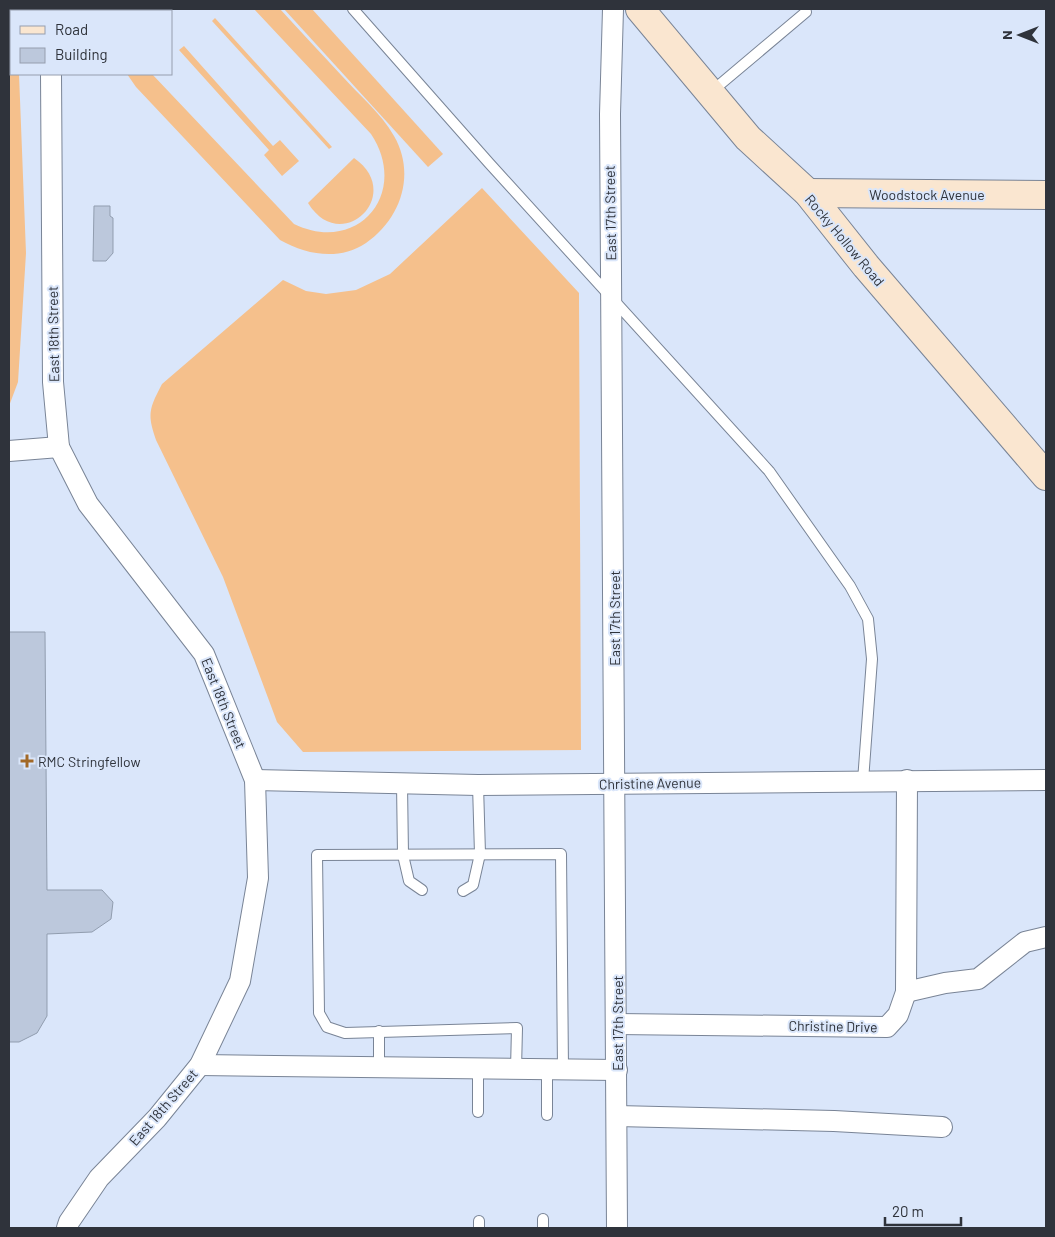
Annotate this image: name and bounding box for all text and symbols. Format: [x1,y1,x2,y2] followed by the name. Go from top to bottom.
[10,10,172,75] legend
[995,10,1045,60] north arrow
[55,20,88,38] text: Road
[998,30,1015,40] text: N
[55,45,108,63] text: Building
[601,165,619,261] street label: East 17th Street
[869,186,985,203] street label: Woodstock Avenue
[802,191,888,289] street label: Rocky Hollow Road
[44,286,62,382] street label: East 18th Street
[606,570,623,666] street label: East 17th Street
[198,655,250,751] street label: East 18th Street
[38,753,141,770] place label: RMC Stringfellow
[20,754,34,768] marker: RMC Stringfellow
[599,774,701,792] street label: Christine Avenue
[609,975,626,1071] street label: East 17th Street
[788,1017,878,1035] street label: Christine Drive
[125,1065,201,1149] street label: East 18th Street
[885,1194,961,1226] scale bar
[892,1202,924,1220] text: 20 m

